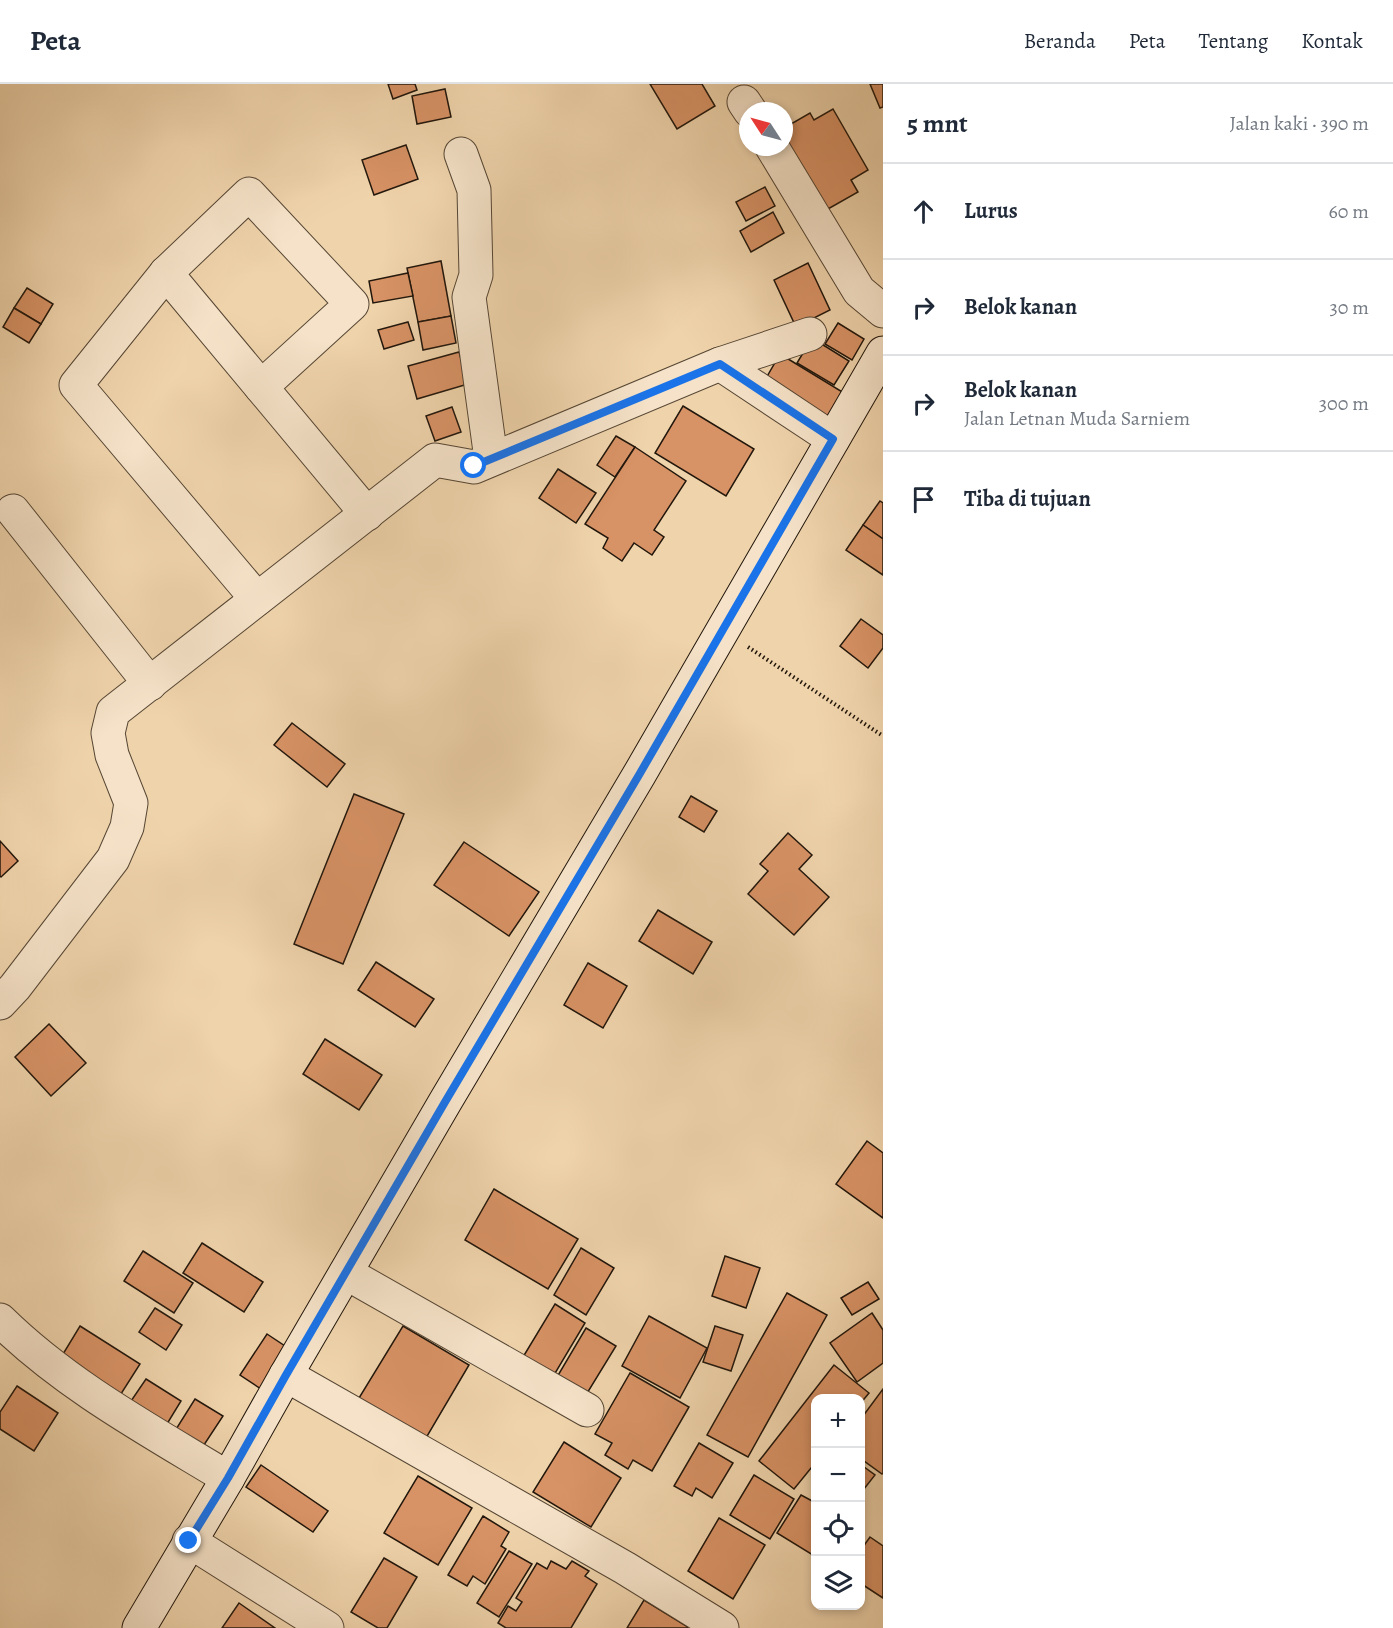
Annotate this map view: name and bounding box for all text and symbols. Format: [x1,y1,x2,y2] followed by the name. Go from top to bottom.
[30,22,81,60] text: Peta
[1024,27,1096,55] text: Beranda
[1129,27,1165,55] text: Peta
[1198,27,1268,55] text: Tentang
[1301,27,1363,55] text: Kontak
[739,102,793,156] north arrow
[907,106,968,141] text: 5 mnt
[1230,110,1369,137] text: Jalan kaki · 390 m
[907,195,940,228] icon: ahead
[964,196,1018,226] text: Lurus
[1329,198,1369,225] text: 60 m
[907,291,940,324] icon: right
[964,292,1077,322] text: Belok kanan
[1329,294,1369,321] text: 30 m
[964,375,1077,405] text: Belok kanan
[907,387,940,420] icon: right
[1319,390,1369,417] text: 300 m
[964,405,1190,432] text: Jalan Letnan Muda Sarniem
[460,452,486,478] route start
[907,483,940,516] icon: arrive
[964,484,1091,514] text: Tiba di tujuan
[811,1394,865,1610] map controls
[811,1394,865,1448] button: +
[811,1448,865,1502] button: −
[811,1502,865,1556] button: locate
[175,1527,201,1553] route end
[811,1556,865,1610] button: layers

